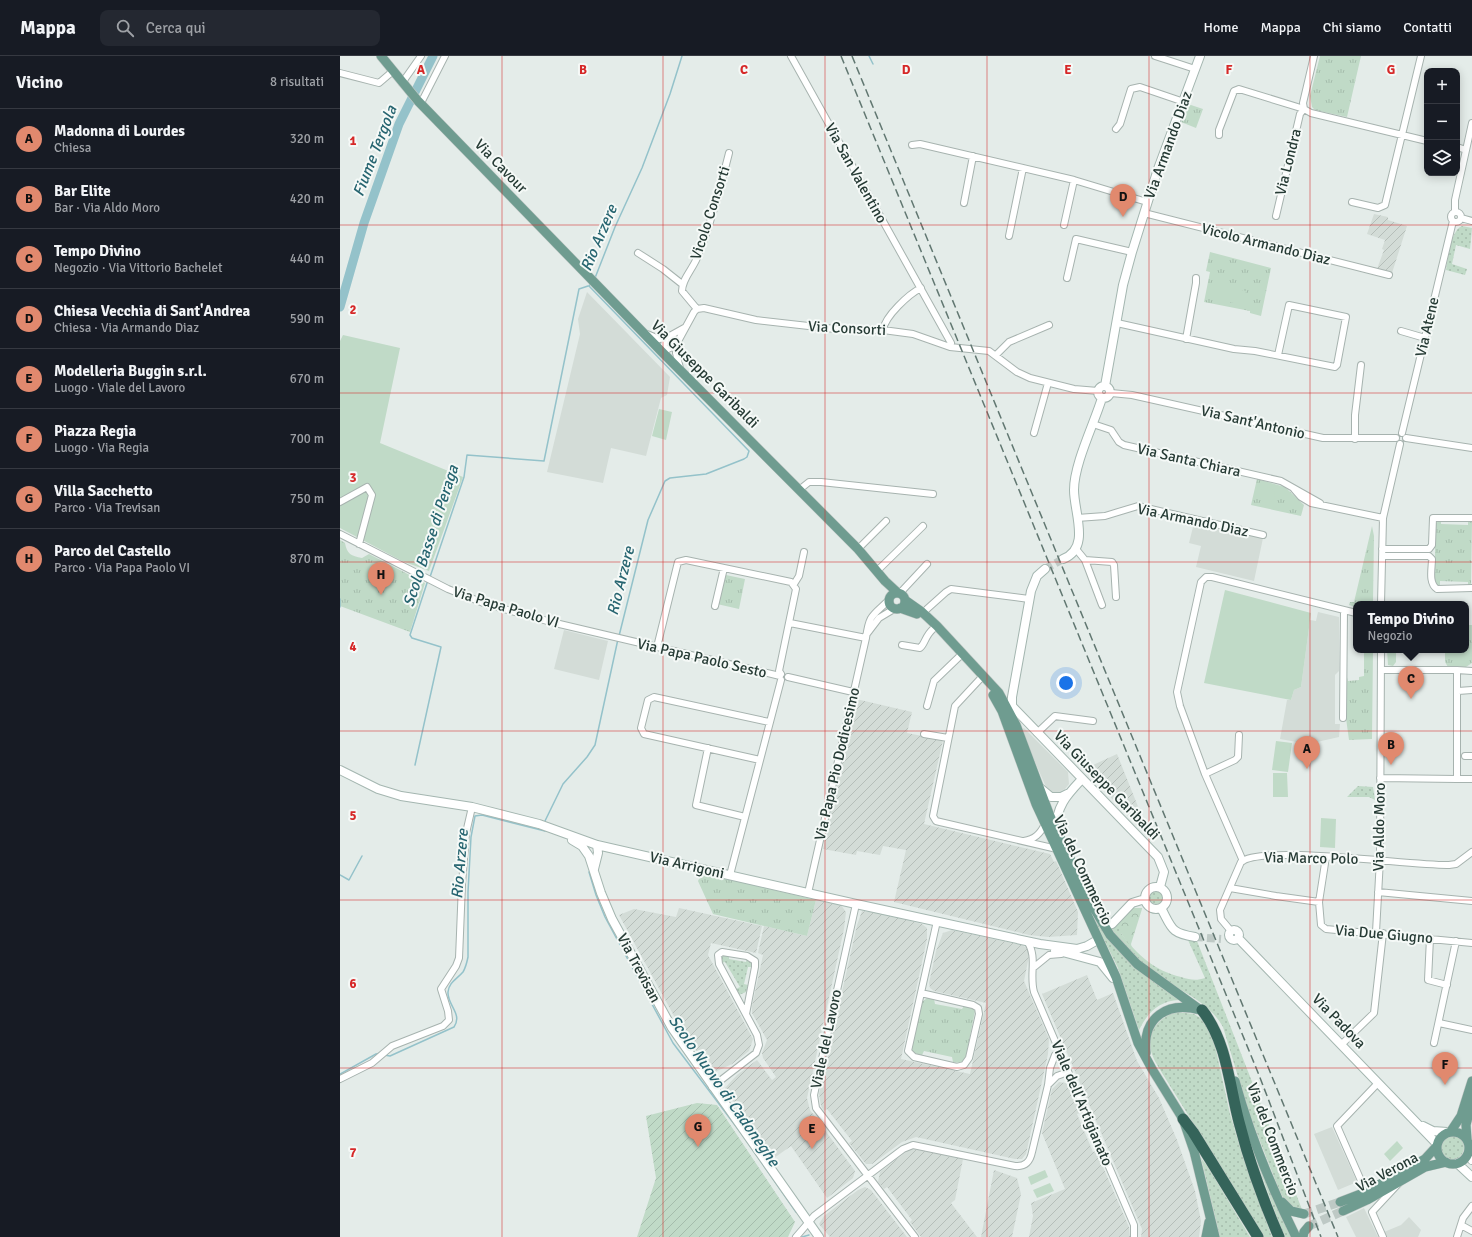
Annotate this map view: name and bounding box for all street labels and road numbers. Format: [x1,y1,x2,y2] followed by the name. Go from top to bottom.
[1140,88,1196,201] street label: Via Armando Diaz
[821,120,891,227] street label: Via San Valentino
[1271,127,1305,197] street label: Via Londra
[471,135,531,197] street label: Via Cavour
[686,164,734,262] street label: Vicolo Consorti
[1200,219,1333,269] street label: Vicolo Armando Diaz
[1411,295,1443,359] street label: Via Atene
[647,316,763,432] street label: Via Giuseppe Garibaldi
[808,317,886,339] street label: Via Consorti
[1199,401,1307,443] street label: Via Sant'Antonio
[1135,439,1243,481] street label: Via Santa Chiara
[1136,499,1251,541] street label: Via Armando Diaz
[451,582,561,632] street label: Via Papa Paolo VI
[635,634,769,682] street label: Via Papa Paolo Sesto
[811,686,863,842] street label: Via Papa Pio Dodicesimo
[1050,727,1164,843] street label: Via Giuseppe Garibaldi
[1369,782,1389,872] street label: Via Aldo Moro
[1050,812,1116,928] street label: Via del Commercio
[648,848,726,882] street label: Via Arrigoni
[1264,848,1359,868] street label: Via Marco Polo
[1334,921,1434,947] street label: Via Due Giugno
[613,930,665,1006] street label: Via Trevisan
[807,988,845,1090] street label: Viale del Lavoro
[1308,990,1370,1052] street label: Via Padova
[1047,1038,1117,1169] street label: Viale dell'Artigianato
[1243,1080,1303,1198] street label: Via del Commercio
[1353,1148,1421,1196] street label: Via Verona

